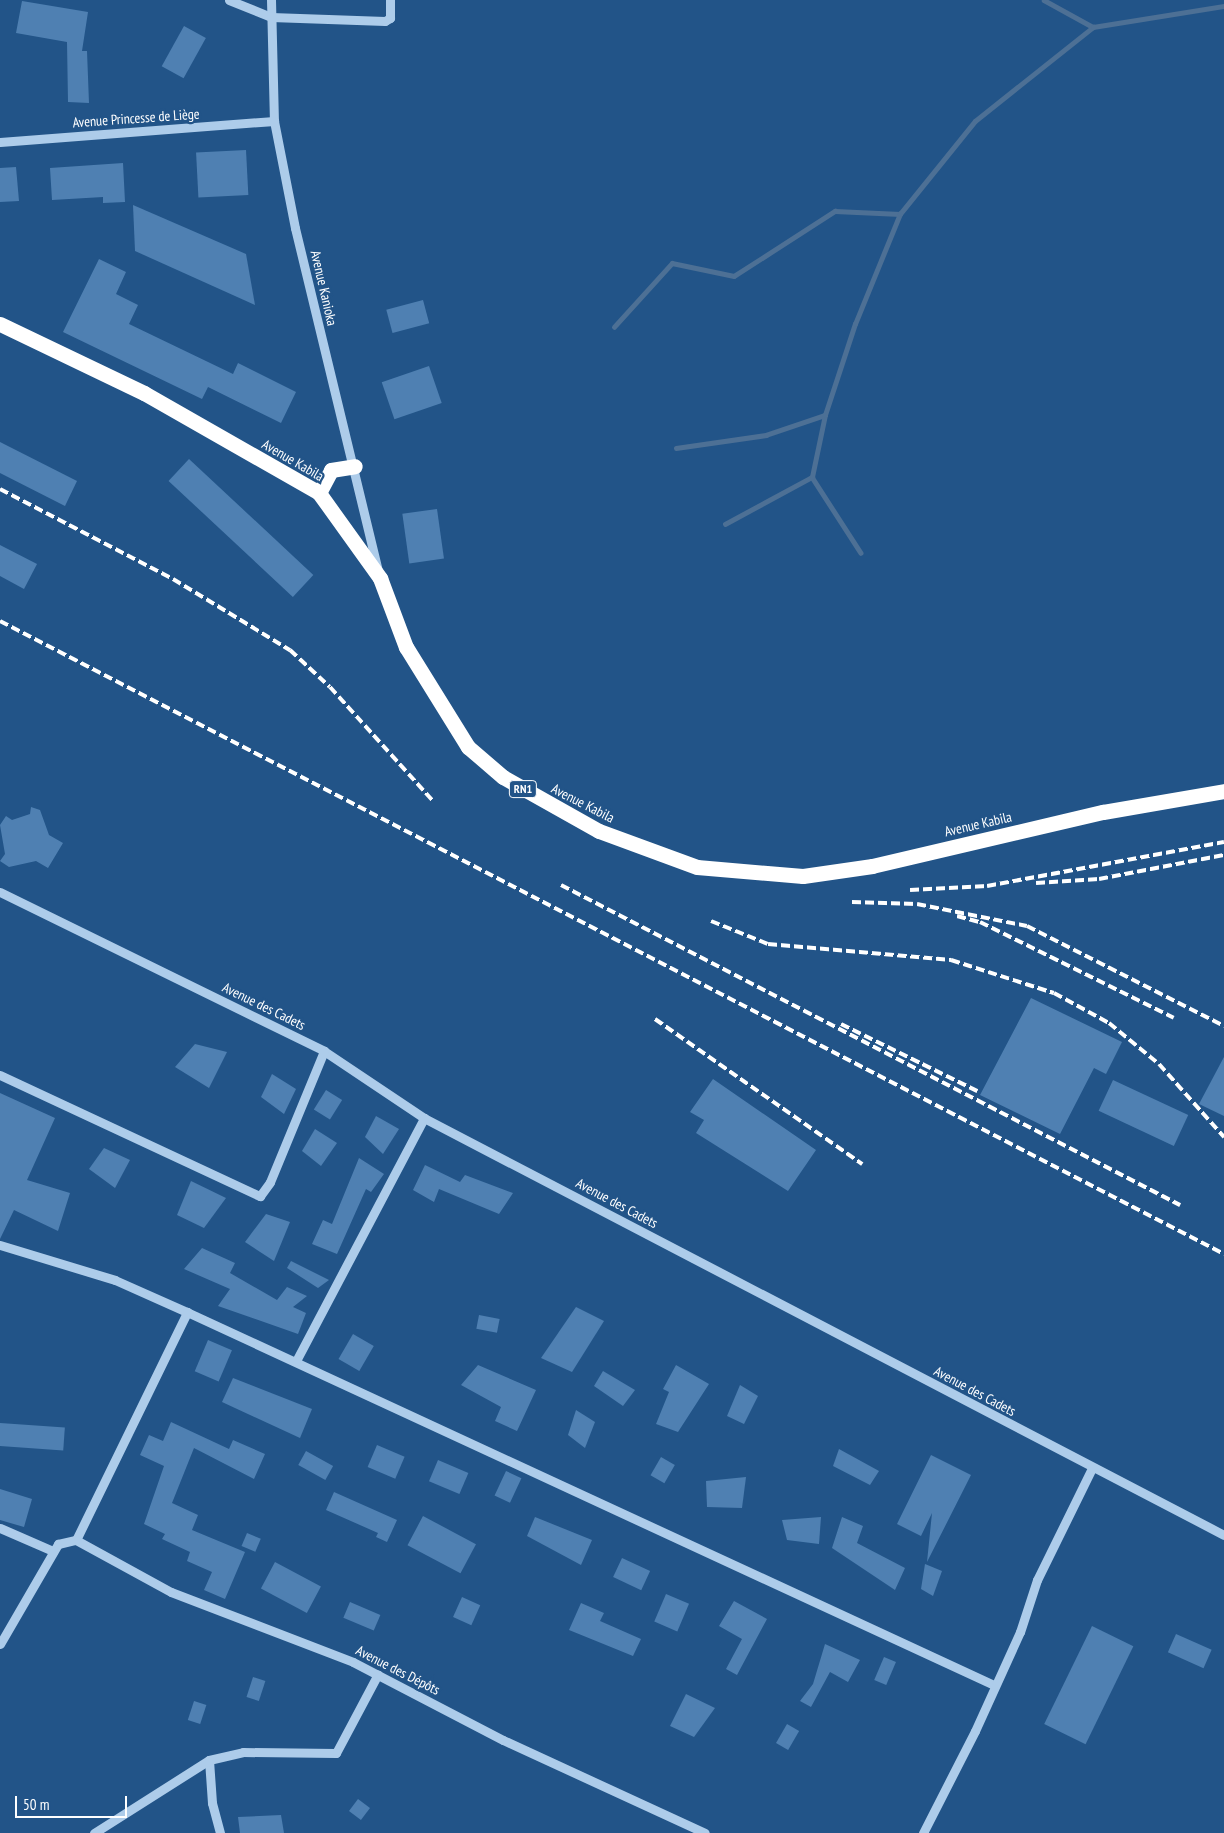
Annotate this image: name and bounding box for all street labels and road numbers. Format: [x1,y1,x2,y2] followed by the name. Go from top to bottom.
[72,105,200,131] street label: Avenue Princesse de Liège
[307,249,341,327] street label: Avenue Kanioka
[259,436,327,484] street label: Avenue Kabila
[508,780,538,799] road number: RN1
[549,780,617,826] street label: Avenue Kabila
[943,808,1013,840] street label: Avenue Kabila
[220,979,308,1033] street label: Avenue des Cadets
[573,1174,661,1232] street label: Avenue des Cadets
[931,1362,1019,1420] street label: Avenue des Cadets
[353,1642,443,1698] street label: Avenue des Dépôts

